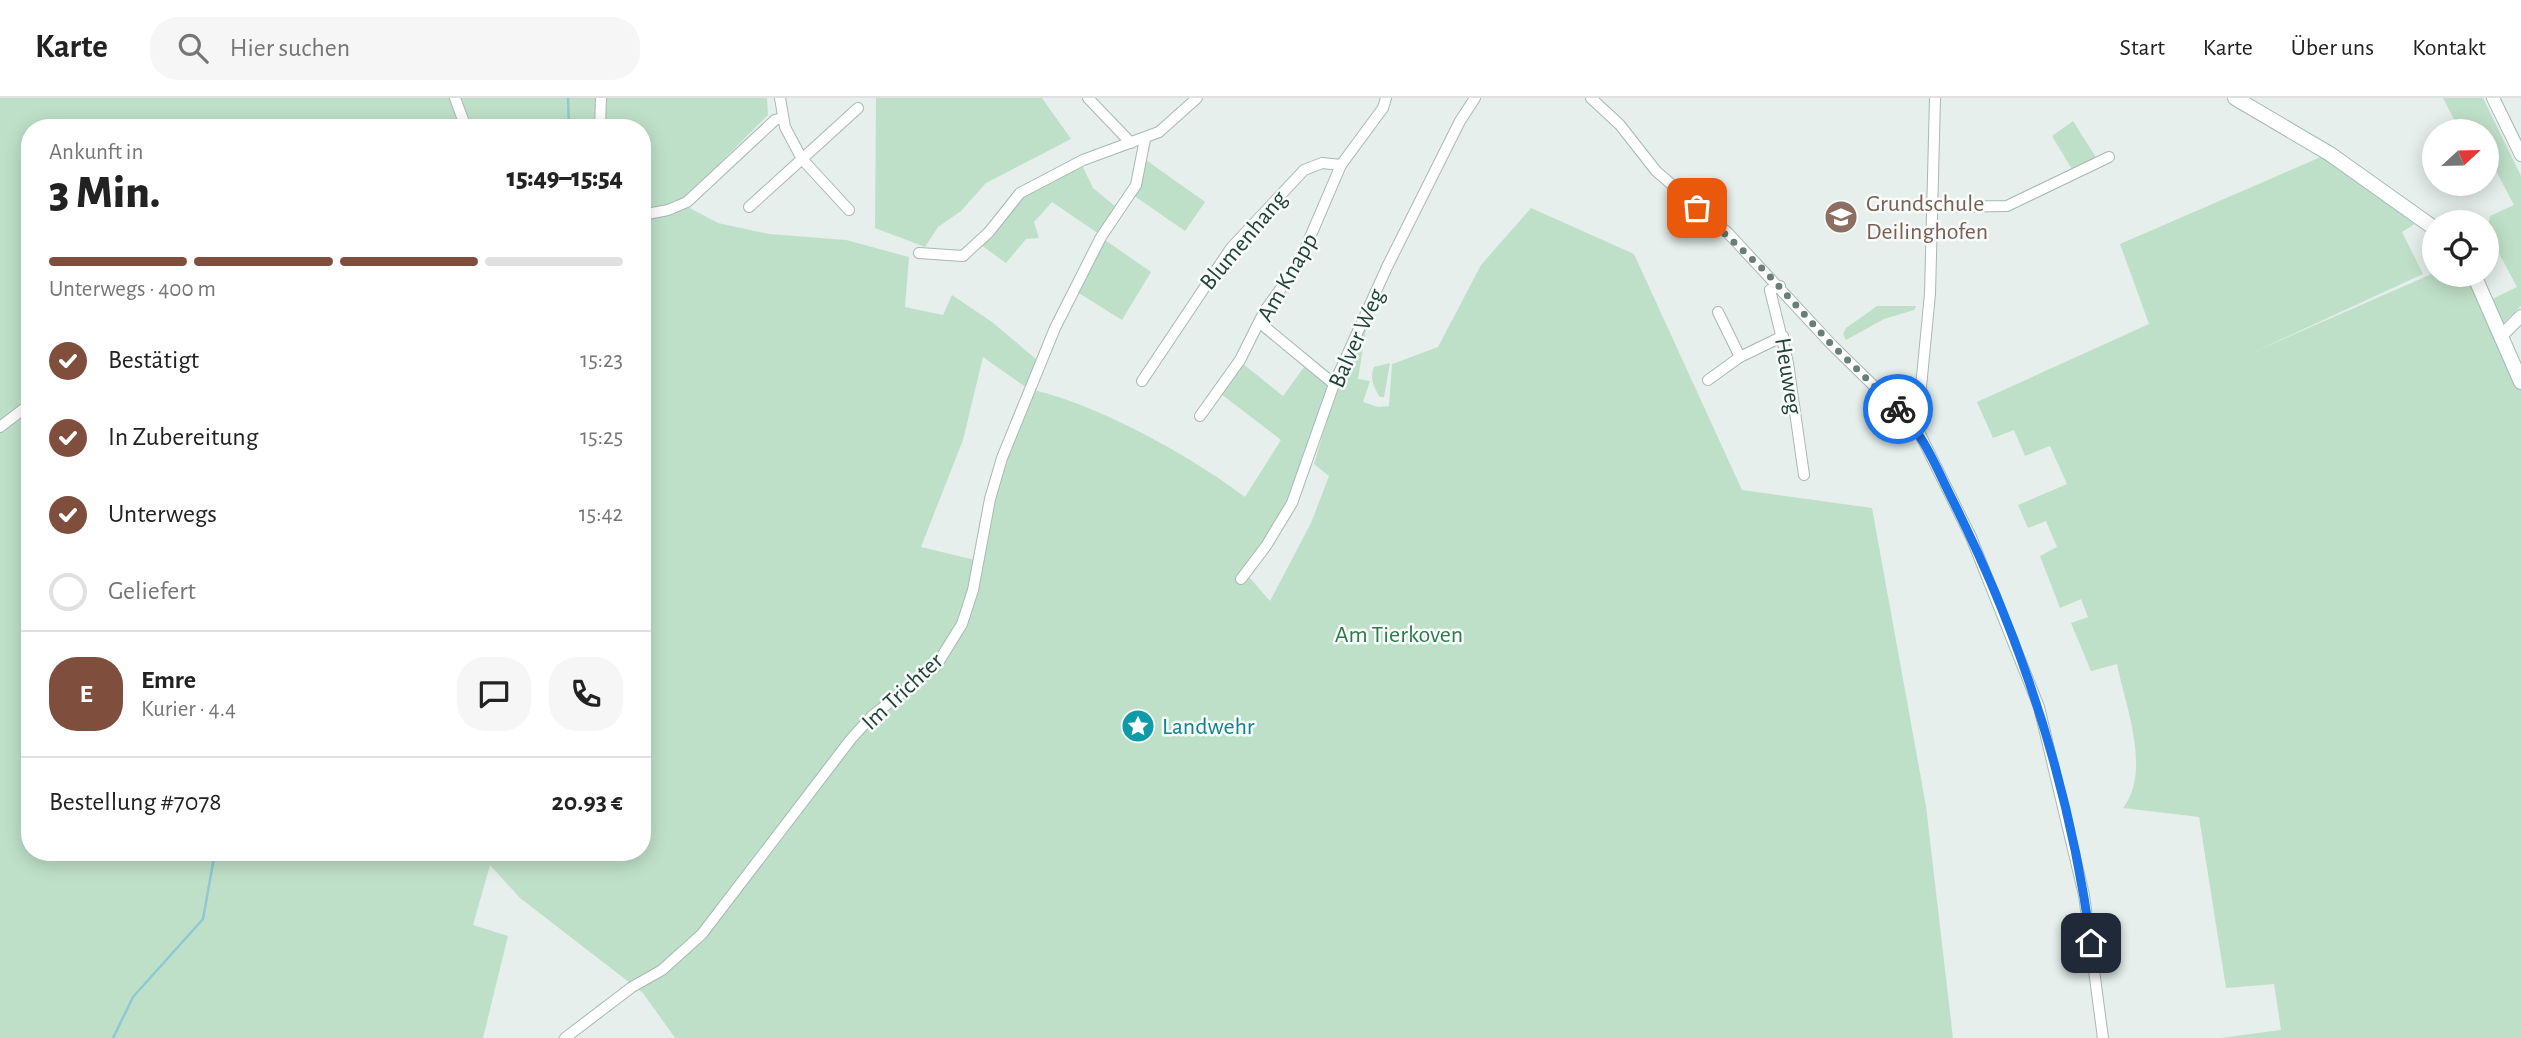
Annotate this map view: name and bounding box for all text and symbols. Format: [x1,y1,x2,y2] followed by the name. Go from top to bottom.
[150,17,640,80] search box
[174,29,212,67] icon: search
[35,31,108,64] text: Karte
[230,35,350,61] text: Hier suchen
[2120,36,2165,60] text: Start
[2203,36,2253,60] text: Karte
[2291,36,2374,60] text: Über uns
[2412,36,2486,60] text: Kontakt
[2422,119,2499,196] north arrow
[2422,119,2499,287] map controls
[49,141,143,164] text: Ankunft in
[507,165,623,191] text: 15:49–15:54
[49,170,160,216] text: 3 Min.
[1667,178,1727,238] pin
[1196,186,1292,295] street label: Blumenhang
[1678,189,1716,227] icon: bag
[1866,192,1988,244] place label: Grundschule Deilinghofen
[1822,198,1860,236] school or university icon: Grundschule Deilinghofen
[2422,210,2499,287] button: locate
[1253,229,1323,326] street label: Am Knapp
[49,278,216,301] text: Unterwegs · 400 m
[1325,285,1389,391] street label: Balver Weg
[1770,336,1806,417] street label: Heuweg
[49,342,87,380] icon: check
[108,347,199,373] text: Bestätigt
[580,349,623,372] text: 15:23
[1863,374,1933,444] courier
[1879,390,1917,428] icon: bike
[49,419,87,457] icon: check
[108,424,258,450] text: In Zubereitung
[580,426,623,449] text: 15:25
[49,496,87,534] icon: check
[108,501,217,527] text: Unterwegs
[579,503,623,526] text: 15:42
[108,578,196,604] text: Geliefert
[1335,623,1463,647] park label: Am Tierkoven
[858,648,948,735] street label: Im Trichter
[457,657,531,731] button: chat
[549,657,623,731] button: phone
[141,667,196,693] text: Emre
[79,681,93,707] text: E
[141,698,236,721] text: Kurier · 4.4
[1119,707,1157,745] place icon: Landwehr
[1162,715,1255,739] place label: Landwehr
[49,789,222,815] text: Bestellung #7078
[551,789,623,815] text: 20.93 €
[2061,913,2121,973] pin
[2072,924,2110,962] icon: home

